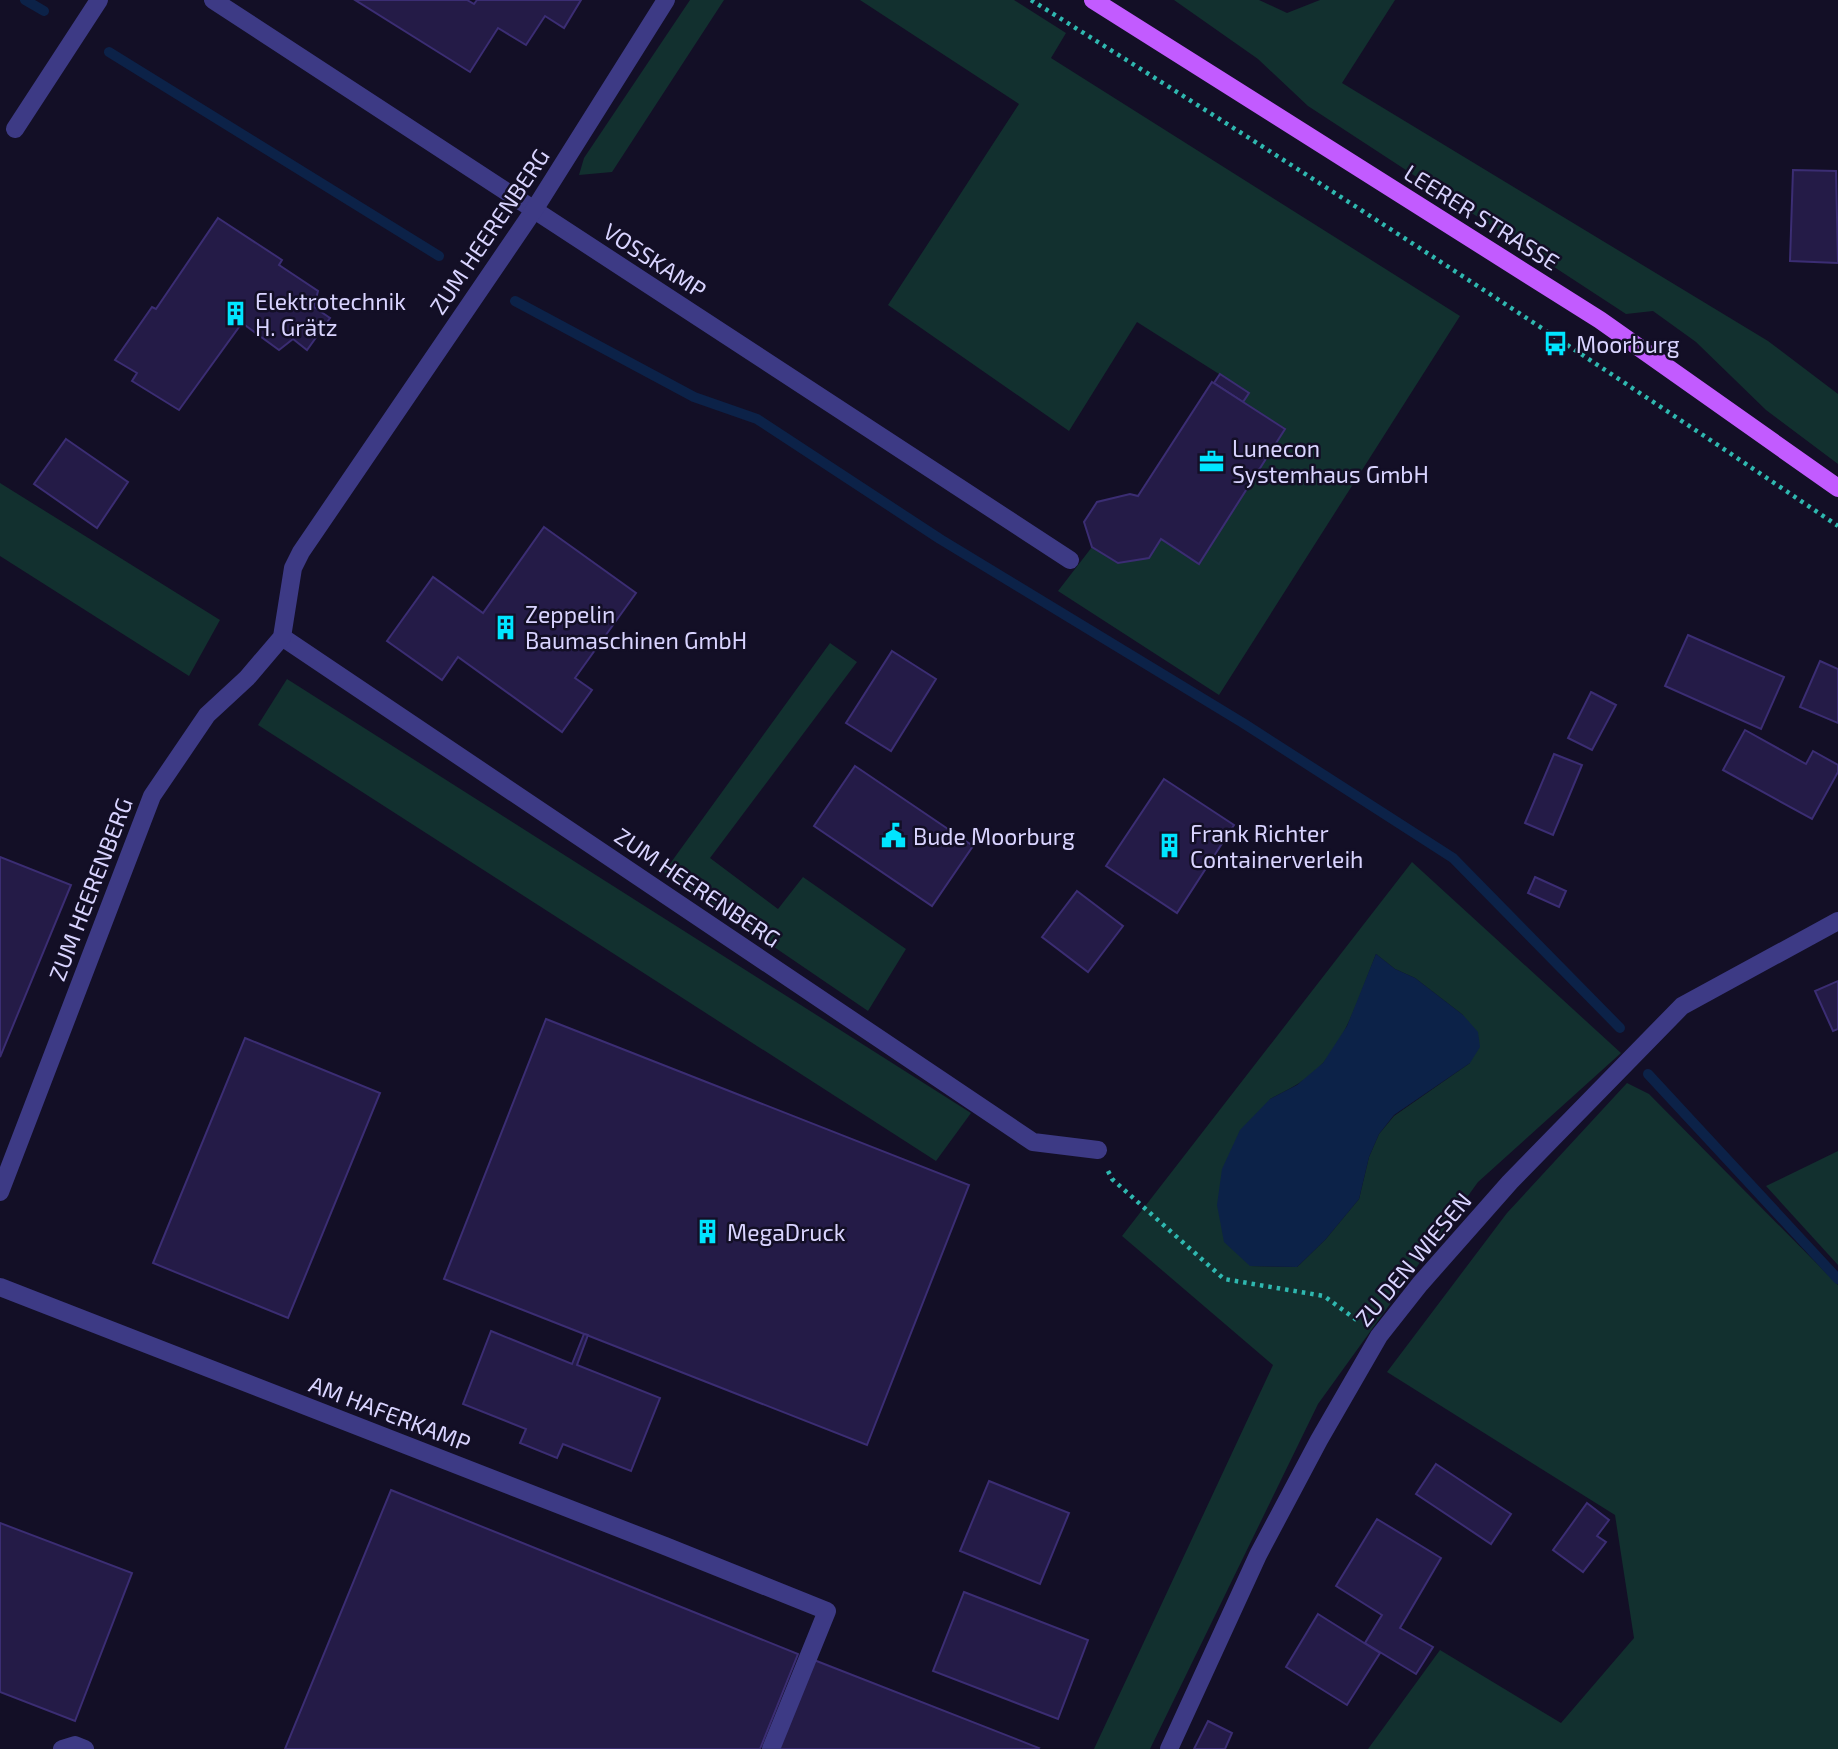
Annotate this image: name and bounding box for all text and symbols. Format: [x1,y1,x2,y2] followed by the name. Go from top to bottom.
[423,143,555,319] street label: ZUM HEERENBERG
[1399,158,1565,276] street label: LEERER STRASSE
[598,216,712,304] street label: VOSSKAMP
[255,287,406,341] place label: Elektrotechnik H. Grätz
[221,300,249,328] building icon: Elektrotechnik H. Grätz
[1542,330,1570,358] bus stop icon: Moorburg
[1576,330,1680,358] place label: Moorburg
[1232,434,1429,488] place label: Lunecon Systemhaus GmbH
[1198,447,1226,475] office icon: Lunecon Systemhaus GmbH
[525,600,747,654] place label: Zeppelin Baumaschinen GmbH
[491,613,519,641] building icon: Zeppelin Baumaschinen GmbH
[42,793,138,985] street label: ZUM HEERENBERG
[1190,819,1363,873] place label: Frank Richter Containerverleih
[610,821,786,953] street label: ZUM HEERENBERG
[879,822,907,850] public building icon: Bude Moorburg
[913,822,1075,850] place label: Bude Moorburg
[1156,832,1184,860] building icon: Frank Richter Containerverleih
[1349,1187,1477,1331] street label: ZU DEN WIESEN
[693,1218,721,1246] building icon: MegaDruck
[727,1218,846,1246] place label: MegaDruck
[305,1369,475,1457] street label: AM HAFERKAMP

